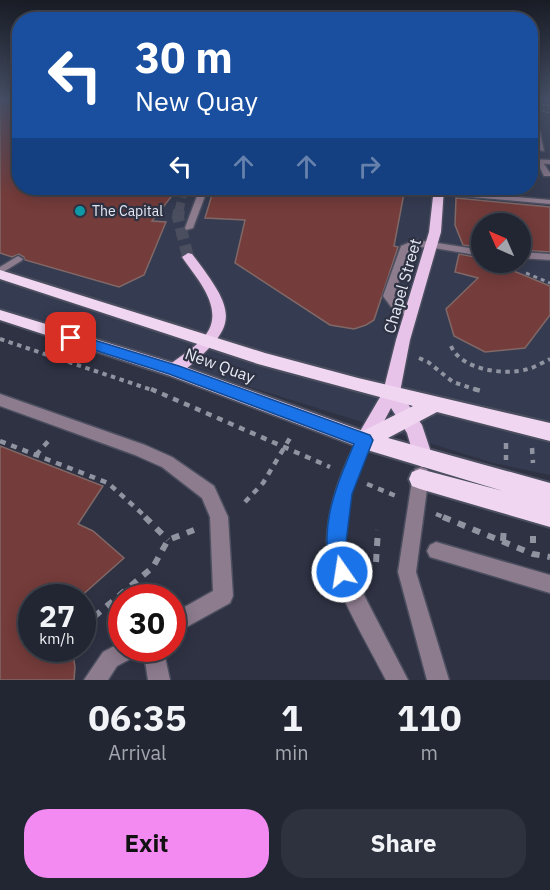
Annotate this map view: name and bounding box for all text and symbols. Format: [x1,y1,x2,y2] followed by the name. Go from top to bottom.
[135,30,233,85] text: 30 m
[36,36,114,114] icon: left
[135,83,258,118] text: New Quay
[164,150,197,183] icon: left
[227,150,260,183] icon: ahead
[290,150,323,183] icon: ahead
[353,150,386,183] icon: right
[92,202,163,220] place label: The Capital
[73,204,87,218] marker: The Capital
[471,213,531,273] north arrow
[471,213,531,273] map controls
[379,236,425,336] street label: Chapel Street
[45,312,96,363] pin
[54,321,87,354] icon: arrive
[182,343,258,387] street label: New Quay
[310,540,374,604] position arrow
[108,584,186,662] speed limit sign: 30
[39,596,75,635] text: 27
[39,629,75,648] text: km/h
[88,694,187,741] text: 06:35
[281,694,303,741] text: 1
[397,694,462,741] text: 110
[108,739,167,766] text: Arrival
[275,739,309,766] text: min
[421,739,438,766] text: m
[24,809,269,878] button: Exit
[281,809,526,878] button: Share

